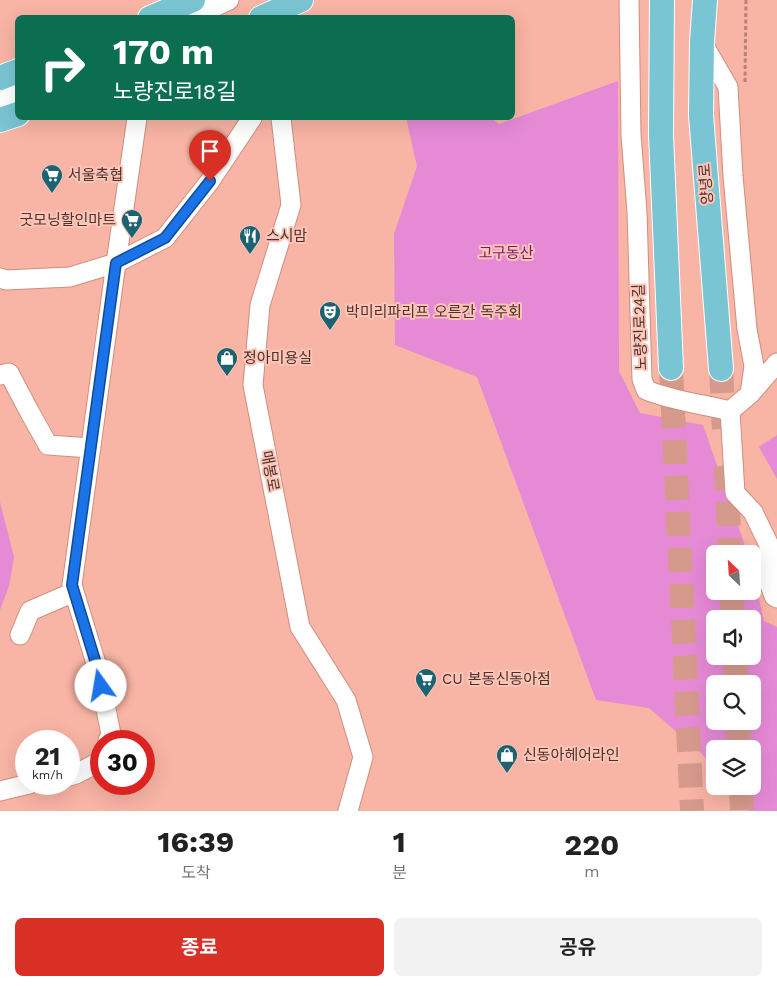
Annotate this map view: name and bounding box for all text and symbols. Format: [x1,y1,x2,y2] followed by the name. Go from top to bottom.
[113,31,214,73] text: 170 m
[30,35,95,100] icon: right
[113,79,236,104] text: 노량진로18길
[189,130,231,181] pin
[196,137,224,165] icon: arrive
[40,163,64,194] supermarket icon: 서울축협
[696,163,716,205] street label: 양녕로
[68,166,123,184] place label: 서울축협
[120,208,144,239] supermarket icon: 굿모닝할인마트
[19,211,116,229] place label: 굿모닝할인마트
[238,224,262,255] restaurant icon: 스시맘
[266,227,308,245] place label: 스시맘
[478,244,534,262] park label: 고구동산
[629,283,651,371] street label: 노량진로24길
[318,300,342,331] theatre icon: 박미리파리프 오른간 독주회
[346,303,522,321] place label: 박미리파리프 오른간 독주회
[215,346,239,377] shop icon: 정아미용실
[243,349,312,367] place label: 정아미용실
[257,449,283,493] street label: 매봉로
[706,545,761,600] north arrow
[706,545,761,795] map controls
[706,610,761,665] button: sound
[74,659,126,711] position arrow
[414,667,438,698] supermarket icon: CU 본동신동아점
[442,670,551,688] place label: CU 본동신동아점
[706,675,761,730] button: search
[90,730,155,795] speed limit sign: 30
[706,740,761,795] button: layers
[35,742,60,771] text: 21
[495,743,519,774] shop icon: 신동아헤어라인
[523,746,620,764] place label: 신동아헤어라인
[32,768,63,782] text: km/h
[158,824,234,859] text: 16:39
[393,824,406,859] text: 1
[564,827,619,862] text: 220
[584,862,599,881] text: m
[181,863,211,882] text: 도착
[392,863,407,882] text: 분
[15,918,384,976] button: 종료
[394,918,762,976] button: 공유

